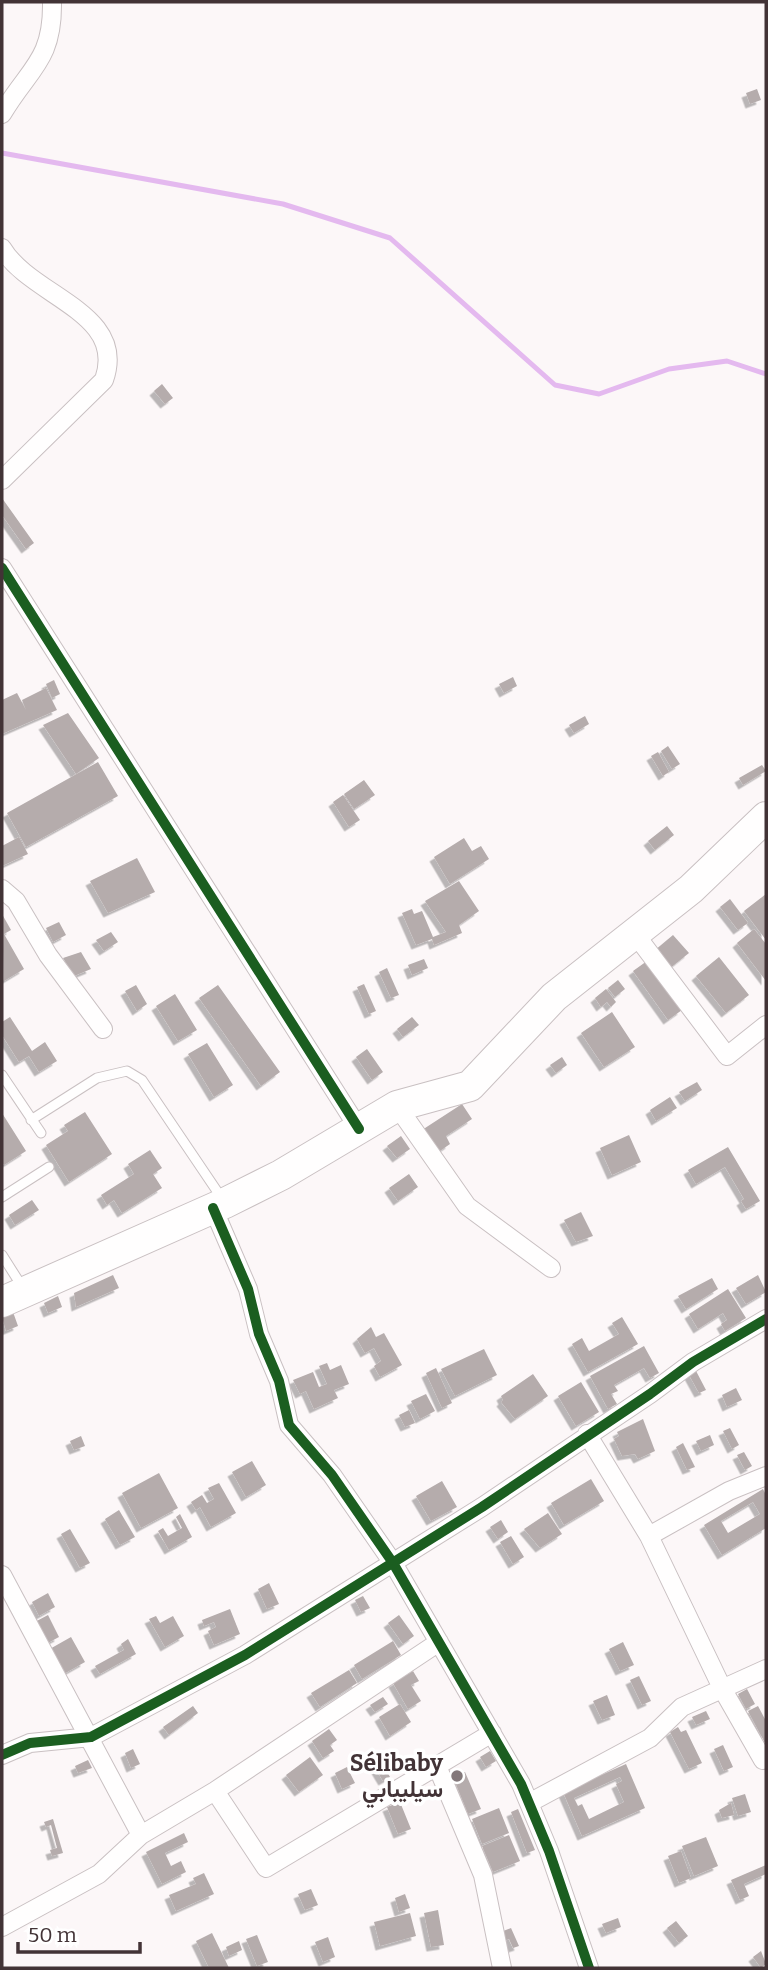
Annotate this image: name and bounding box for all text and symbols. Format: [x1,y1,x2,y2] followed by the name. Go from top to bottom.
[350,1749,443,1809] place label: Sélibaby سيليبابي
[449,1768,465,1784] marker: Sélibaby سيليبابي
[18,1910,140,1954] scale bar
[28,1922,77,1948] text: 50 m

